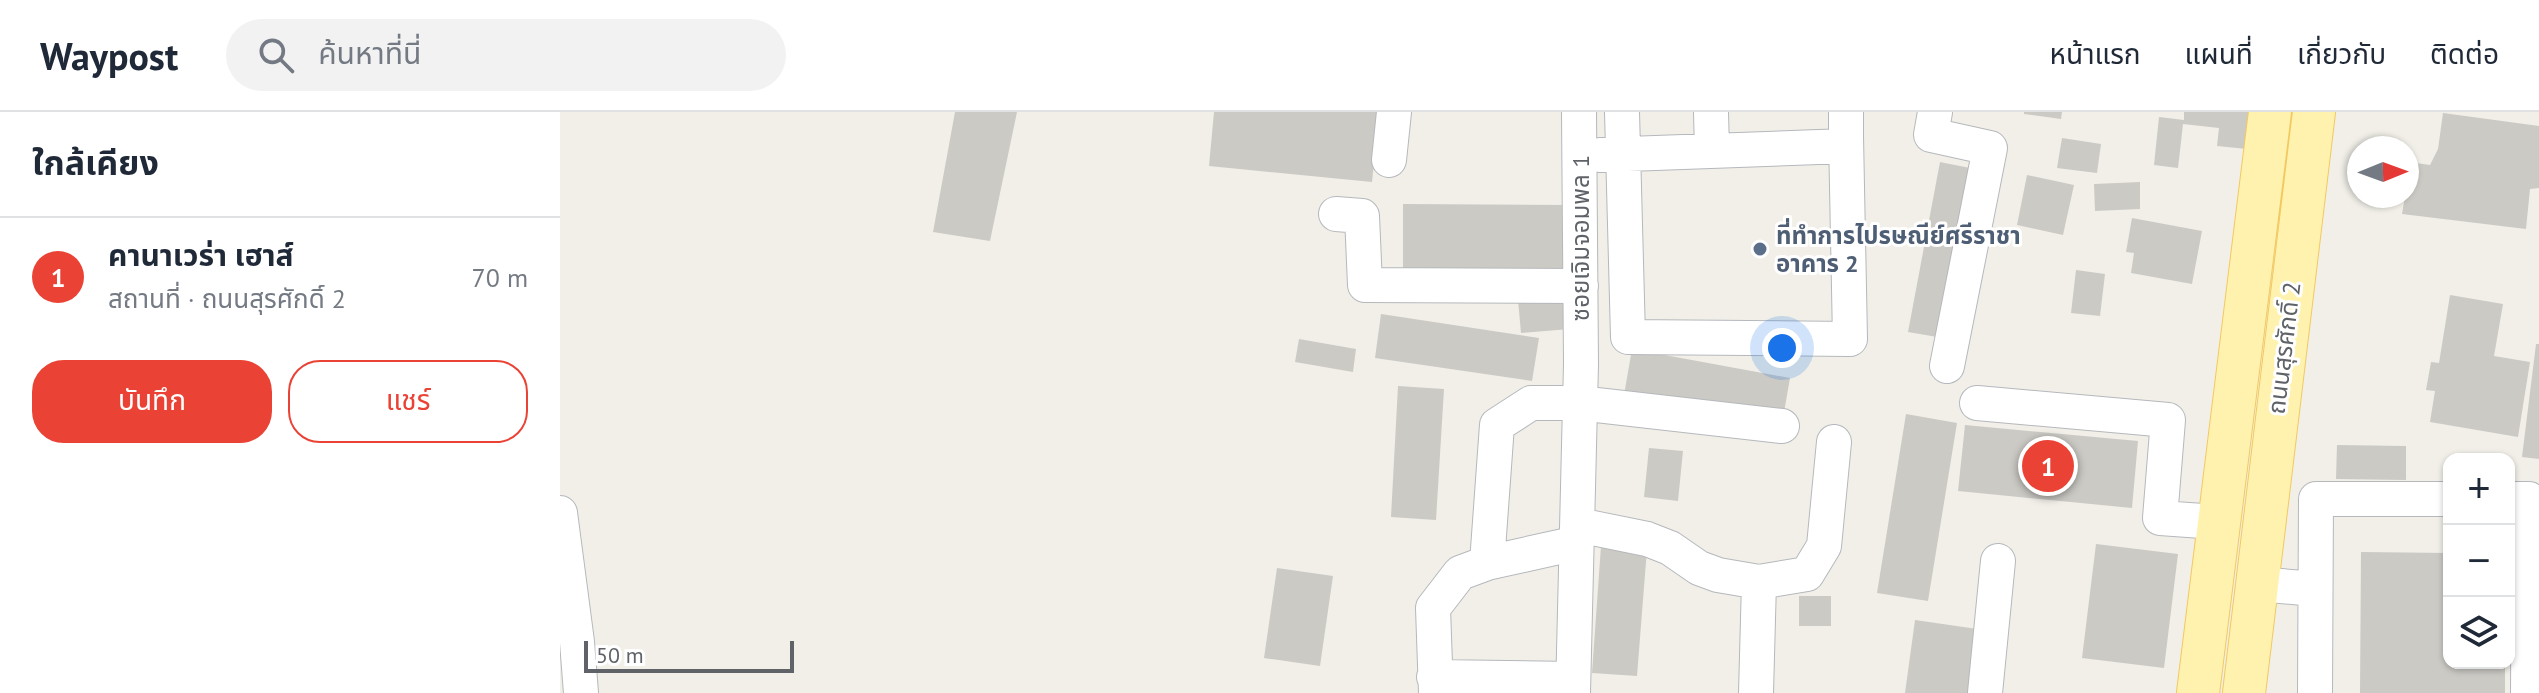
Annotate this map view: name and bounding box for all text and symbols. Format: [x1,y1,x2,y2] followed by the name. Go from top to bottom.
[226,19,786,91] search box
[40,31,178,80] text: Waypost
[254,33,298,77] icon: search
[318,33,421,72] text: ค้นหาที่นี่
[2050,35,2141,72] text: หน้าแรก
[2185,35,2253,72] text: แผนที่
[2297,35,2386,72] text: เกี่ยวกับ
[2430,35,2499,72] text: ติดต่อ
[2347,136,2419,208] north arrow
[32,140,159,184] text: ใกล้เคียง
[1565,155,1596,321] street label: ซอยเจิมจอมพล 1
[1776,218,2021,279] place label: ที่ทำการไปรษณีย์ศรีราชา อาคาร 2
[108,235,294,274] text: คานาเวร่า เฮาส์
[1751,240,1769,258] marker: ที่ทำการไปรษณีย์ศรีราชา อาคาร 2
[51,261,65,294] text: 1
[472,261,528,294] text: 70 m
[2261,280,2307,416] street label: ถนนสุรศักดิ์ 2
[108,282,346,315] text: สถานที่ · ถนนสุรศักดิ์ 2
[1762,328,1802,368] your location
[32,360,272,443] button: บันทึก
[288,360,528,443] button: แชร์
[2022,436,2074,496] pin: 1
[2443,453,2515,669] map controls
[2443,453,2515,525] button: +
[2443,525,2515,597] button: −
[2443,597,2515,669] button: layers
[584,637,794,673] scale bar
[596,641,644,669] text: 50 m

